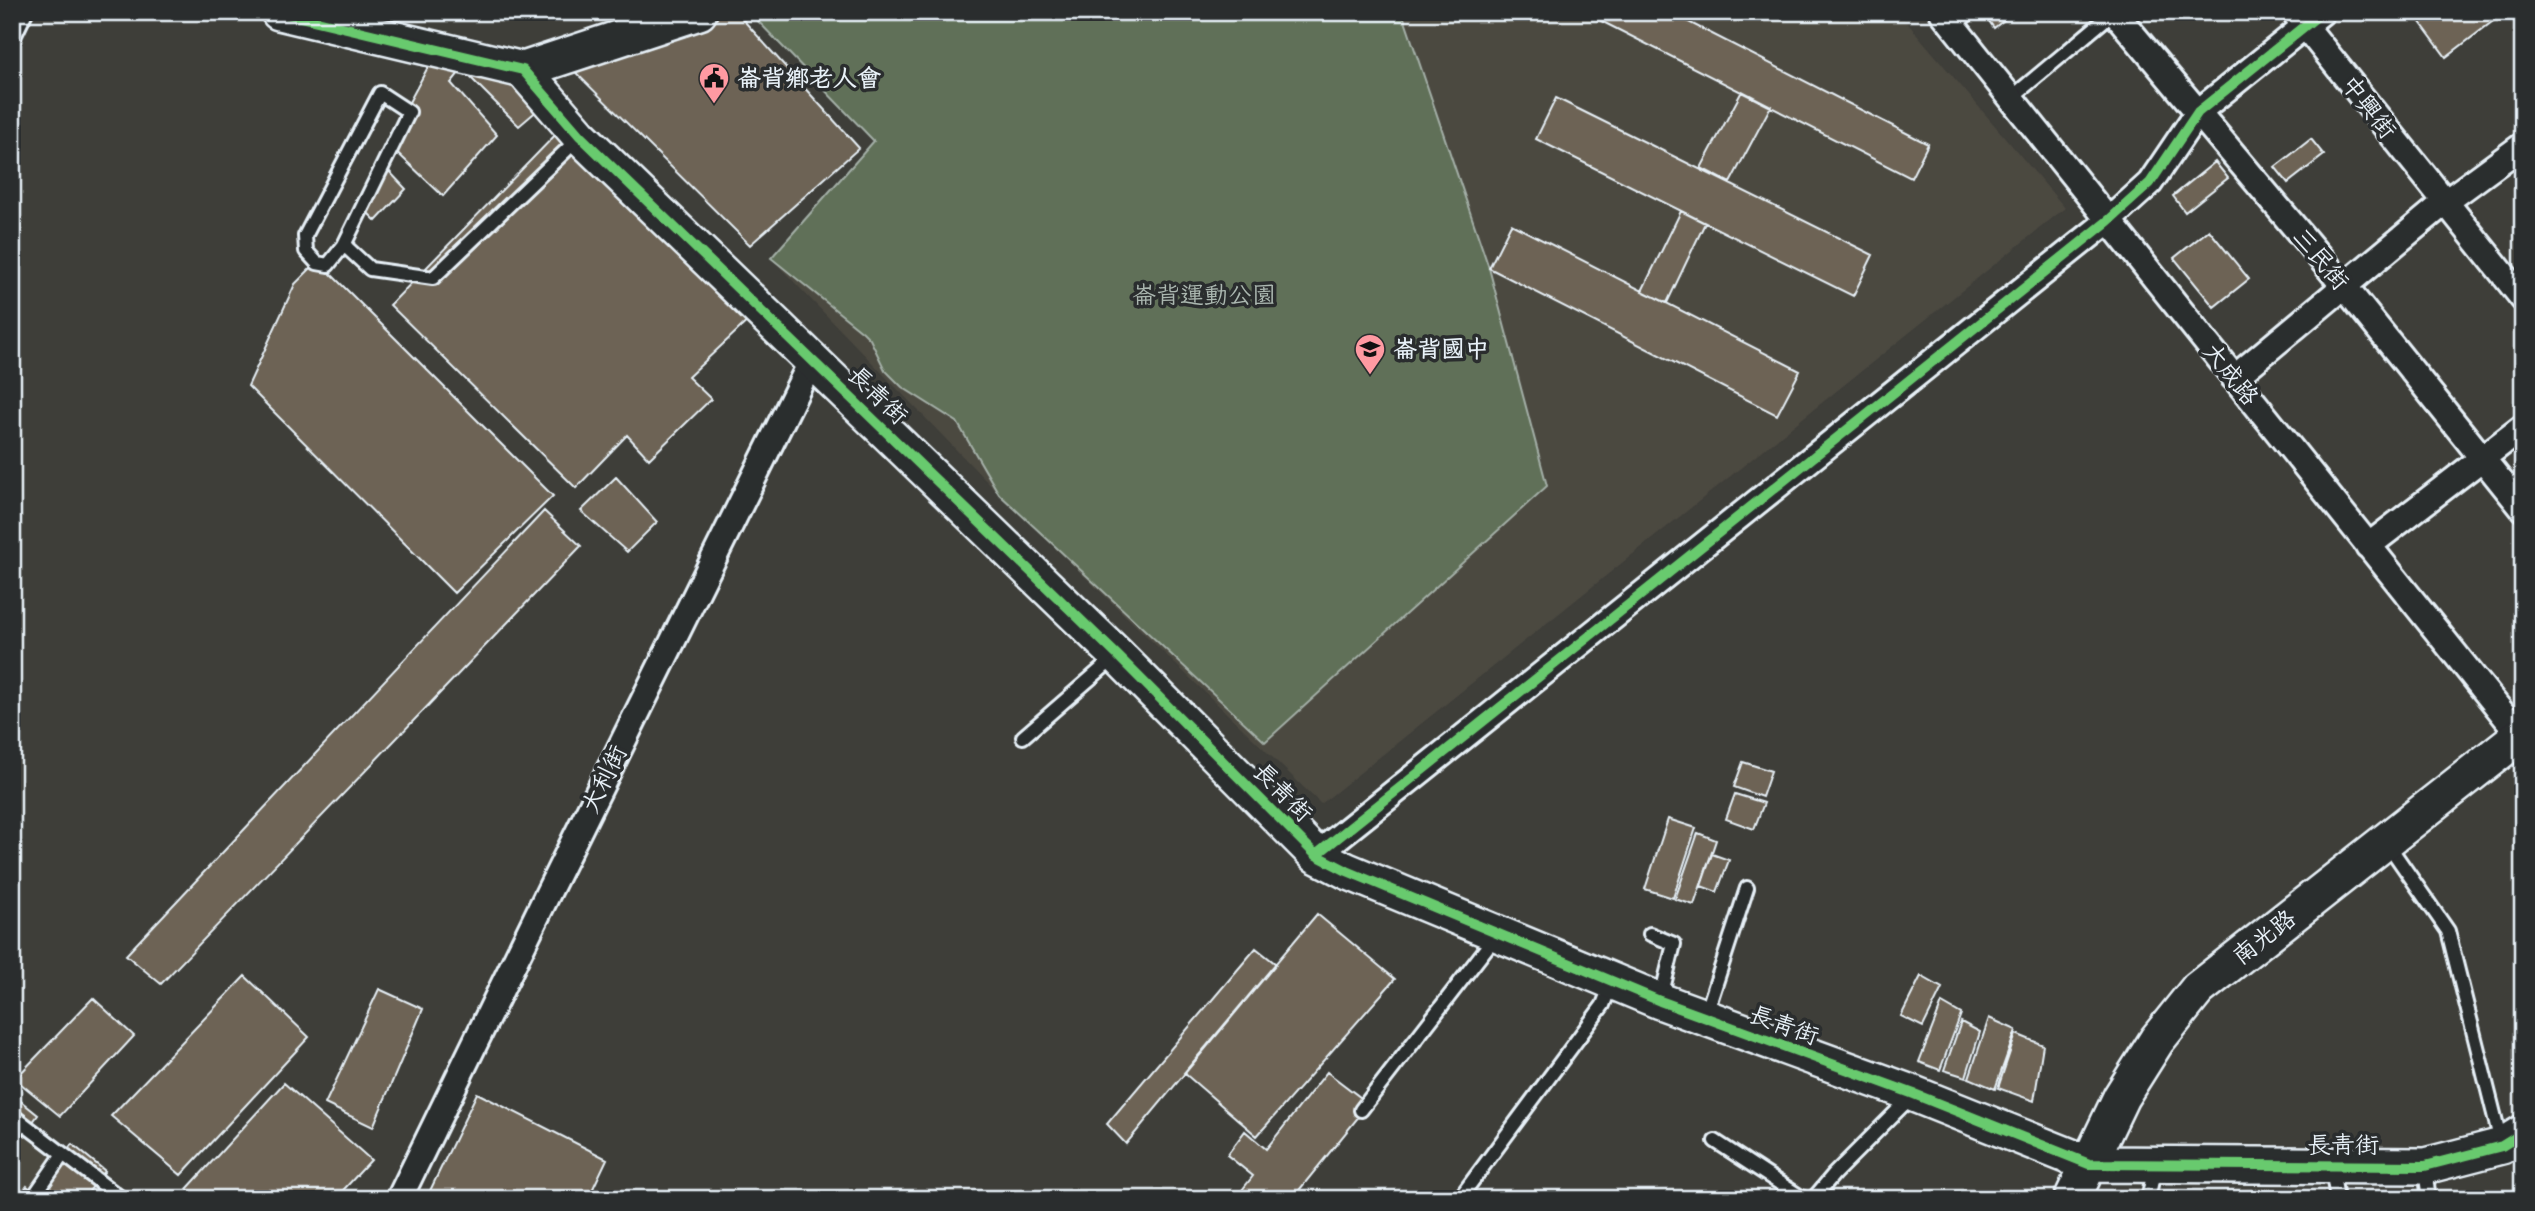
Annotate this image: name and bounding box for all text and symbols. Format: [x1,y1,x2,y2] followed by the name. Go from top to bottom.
[697,61,731,105] public building icon: 崙背鄉老人會
[737,63,881,98] place label: 崙背鄉老人會
[2331,69,2403,148] street label: 中興街
[2283,222,2356,299] street label: 三民街
[1132,280,1276,315] park label: 崙背運動公園
[1353,332,1387,376] school or university icon: 崙背國中
[1393,334,1489,369] place label: 崙背國中
[2193,337,2265,415] street label: 大成路
[838,359,914,434] street label: 長青街
[575,740,638,820] street label: 大利街
[1243,756,1319,832] street label: 長青街
[2226,903,2305,975] street label: 南光路
[1743,999,1823,1056] street label: 長青街
[2307,1130,2379,1165] street label: 長青街

